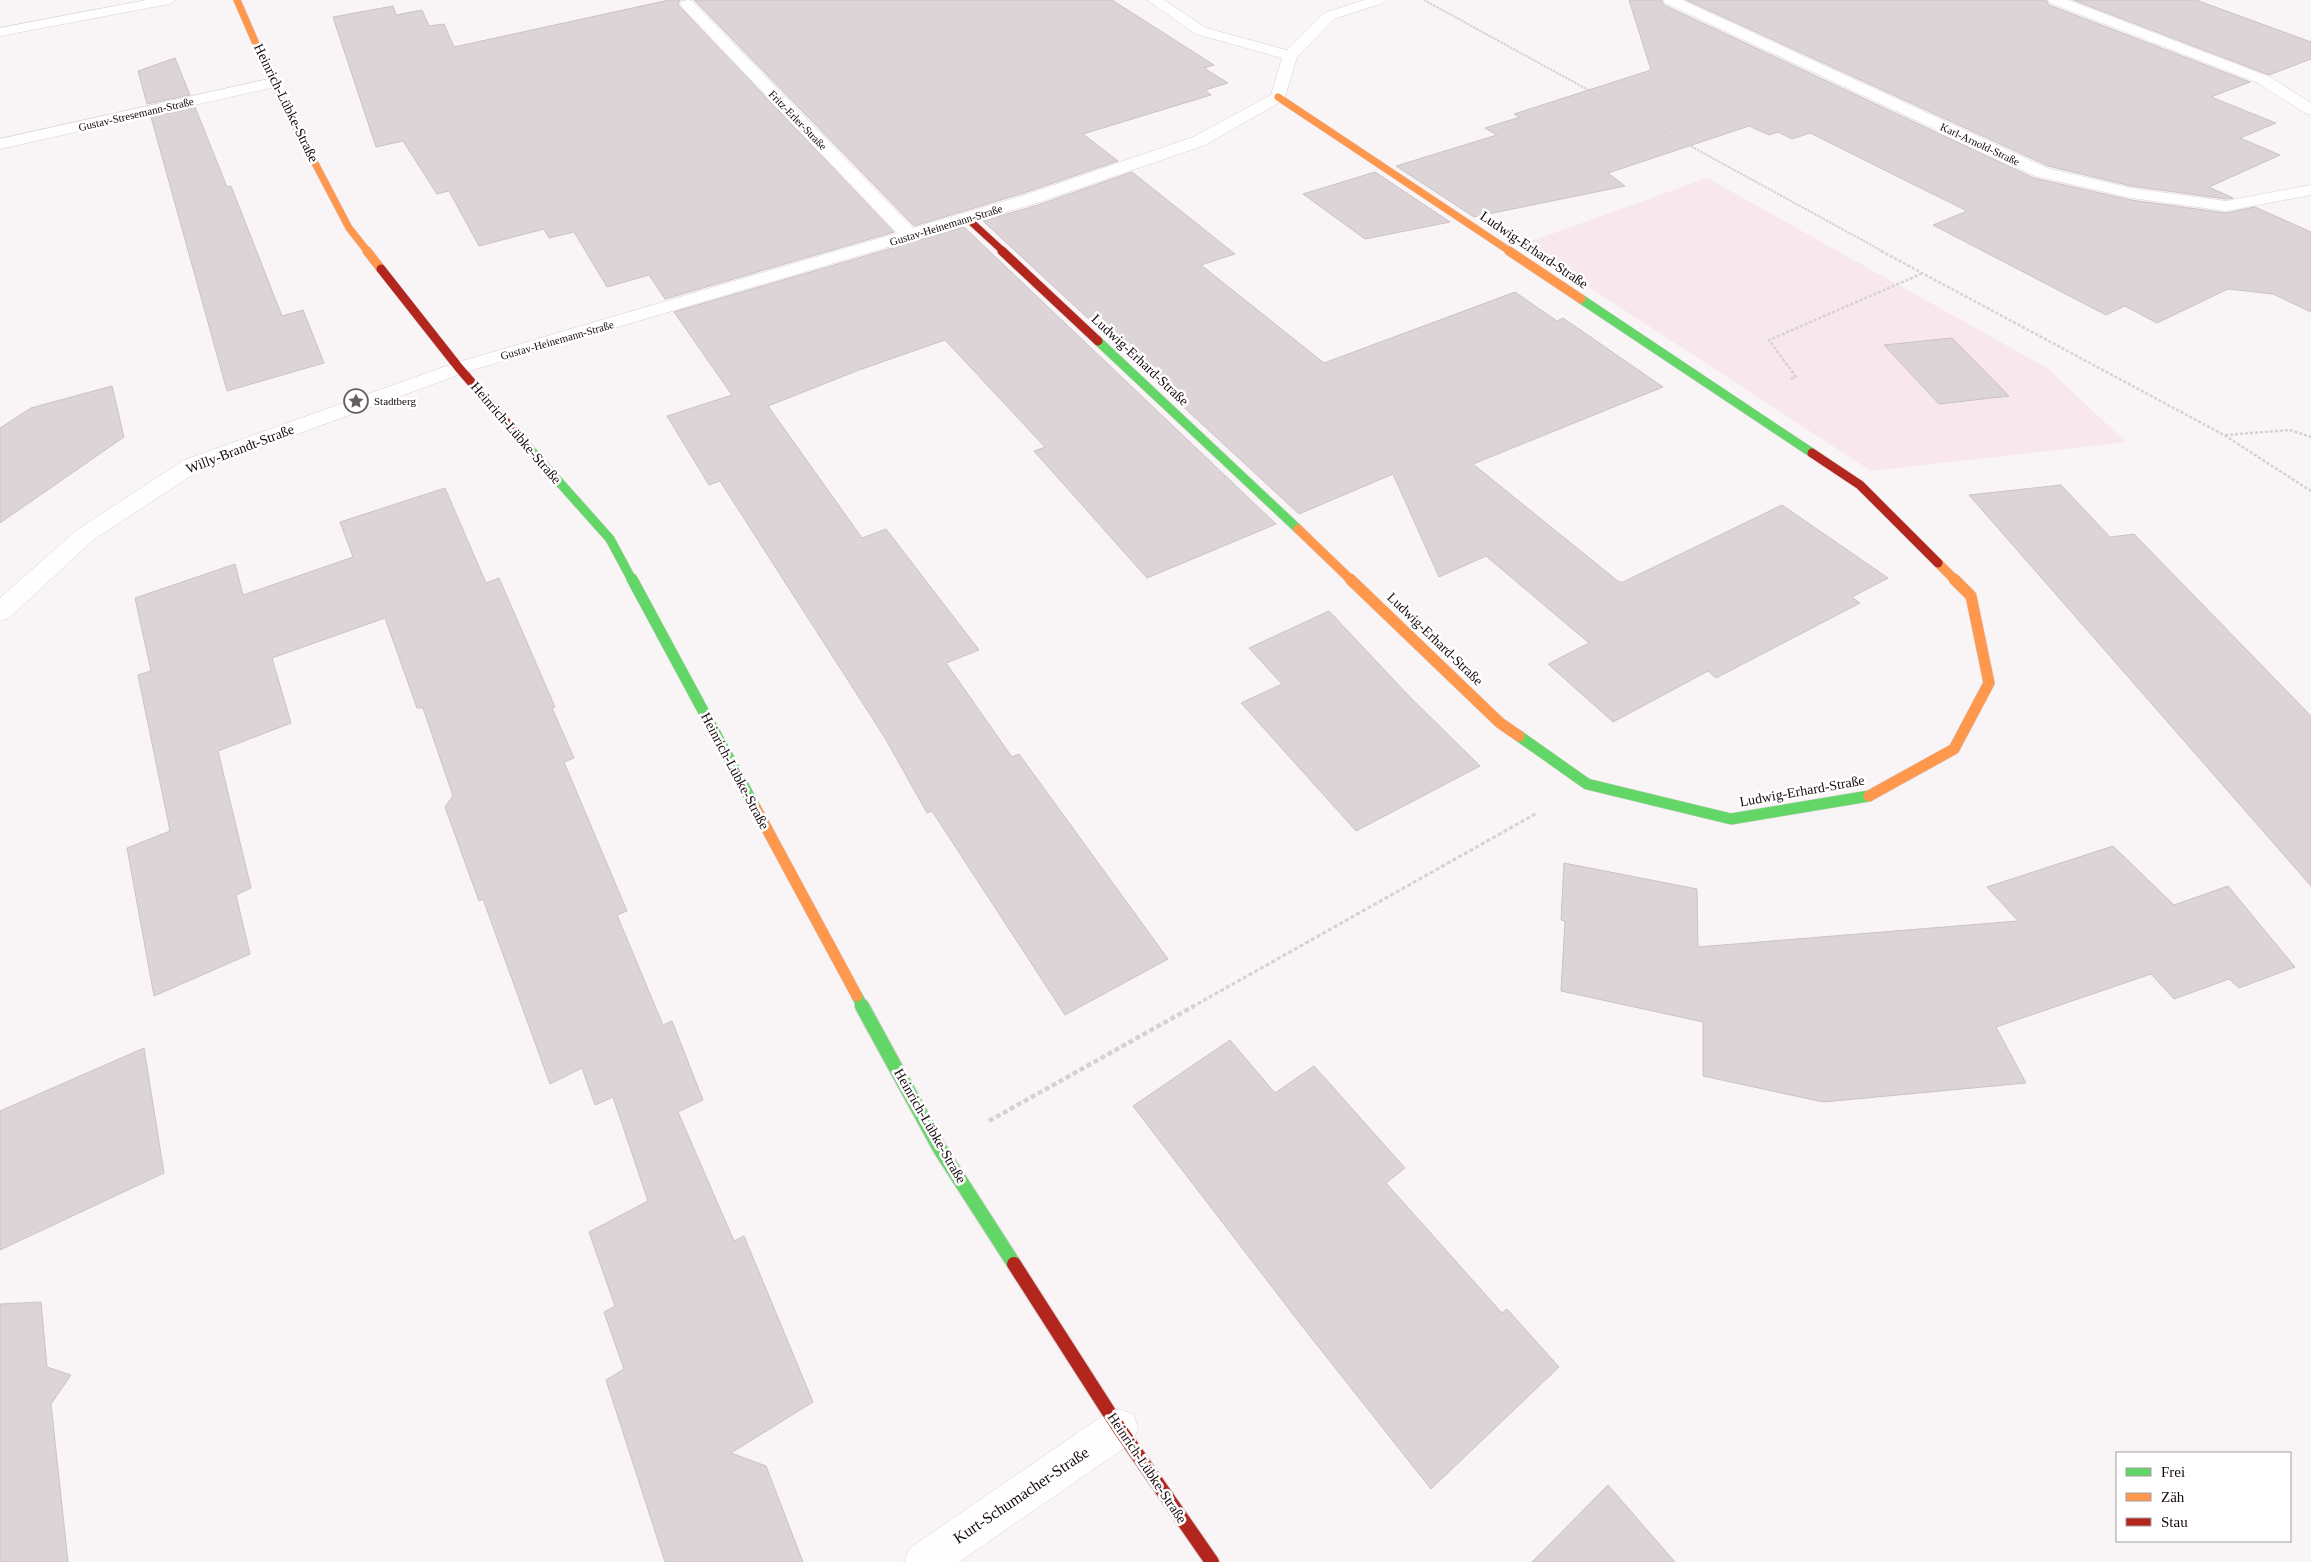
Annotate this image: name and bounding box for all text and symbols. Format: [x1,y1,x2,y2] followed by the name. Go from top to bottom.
[251,41,321,165] street label: Heinrich-Lübke-Straße
[767,88,829,152] street label: Fritz-Erler-Straße
[77,95,195,133] street label: Gustav-Stresemann-Straße
[1938,120,2022,168] street label: Karl-Arnold-Straße
[888,202,1004,248] street label: Gustav-Heinemann-Straße
[1477,208,1591,292] street label: Ludwig-Erhard-Straße
[1089,311,1191,409] street label: Ludwig-Erhard-Straße
[499,318,615,362] street label: Gustav-Heinemann-Straße
[468,379,564,487] street label: Heinrich-Lübke-Straße
[343,388,369,414] place icon: Stadtberg
[374,395,416,407] place label: Stadtberg
[184,421,296,477] street label: Willy-Brandt-Straße
[1384,590,1486,688] street label: Ludwig-Erhard-Straße
[698,710,772,832] street label: Heinrich-Lübke-Straße
[1738,773,1866,809] street label: Ludwig-Erhard-Straße
[891,1066,969,1186] street label: Heinrich-Lübke-Straße
[1104,1410,1190,1526] street label: Heinrich-Lübke-Straße
[950,1443,1092,1547] street label: Kurt-Schumacher-Straße
[2116,1452,2291,1542] legend
[2161,1464,2185,1480] text: Frei
[2161,1489,2185,1505] text: Zäh
[2161,1514,2188,1530] text: Stau

